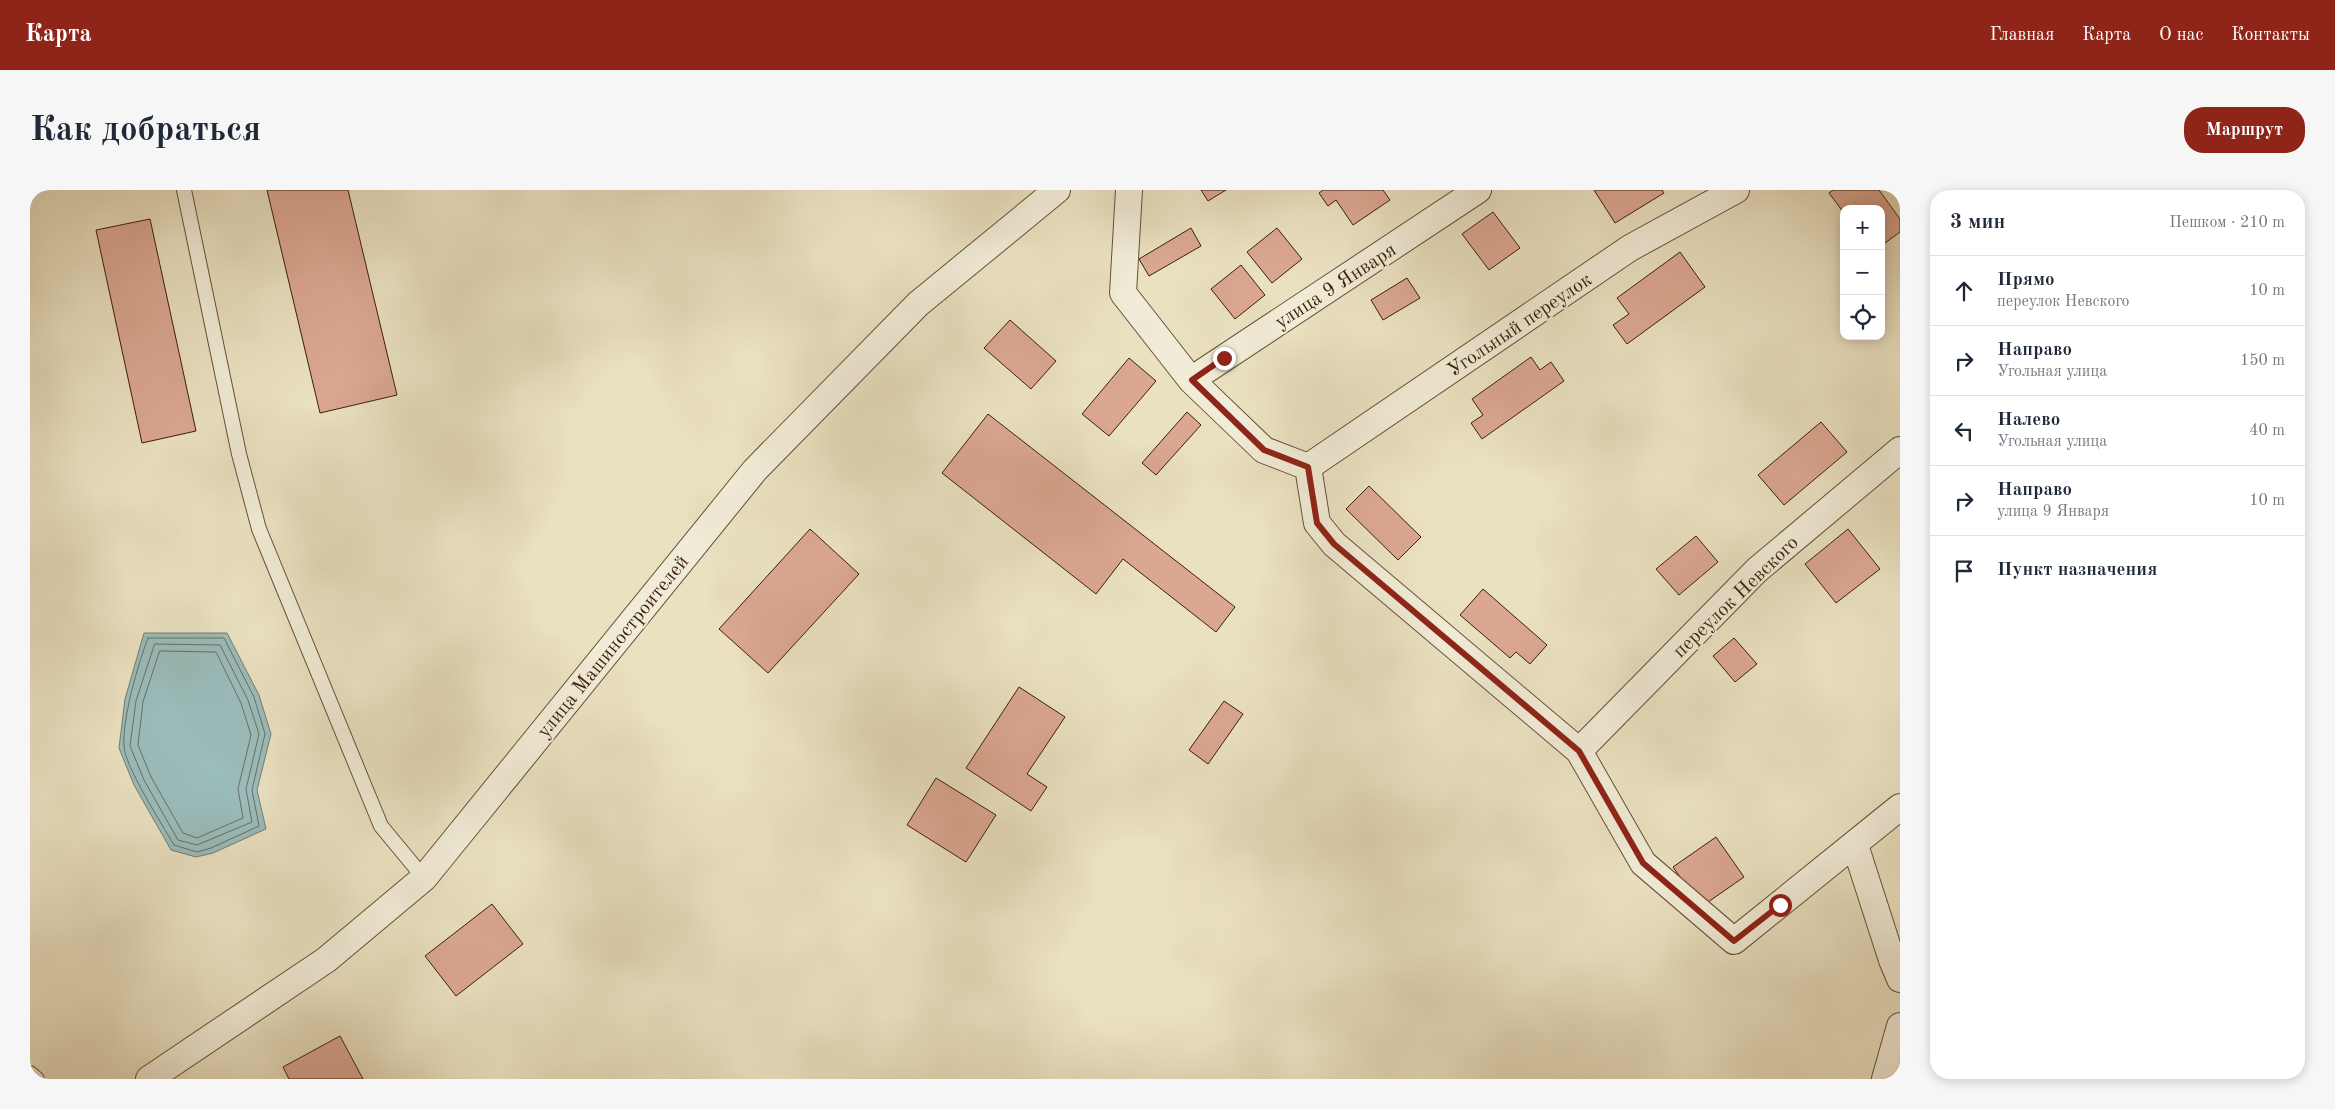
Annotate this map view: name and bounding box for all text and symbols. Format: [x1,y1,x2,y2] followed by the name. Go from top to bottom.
[25,23,92,47] text: Карта
[1990,26,2054,44] text: Главная
[2082,26,2131,44] text: Карта
[2159,26,2203,44] text: О нас
[2231,26,2310,44] text: Контакты
[2184,107,2305,153] button: Маршрут
[30,113,261,148] text: Как добраться
[1840,205,1885,340] map controls
[1840,205,1885,250] button: +
[1950,212,2005,233] text: 3 мин
[2169,215,2285,231] text: Пешком · 210 m
[1272,240,1400,333] street label: улица 9 Января
[1840,250,1885,295] button: −
[1444,270,1596,381] street label: Угольный переулок
[1997,271,2055,290] text: Прямо
[1950,277,1978,305] icon: ahead
[2249,283,2285,299] text: 10 m
[1997,294,2130,310] text: переулок Невского
[1840,295,1885,340] button: locate
[1997,341,2072,360] text: Направо
[1213,347,1236,370] route end
[1950,347,1978,375] icon: right
[2240,353,2285,369] text: 150 m
[1997,364,2107,380] text: Угольная улица
[1997,411,2060,430] text: Налево
[1950,417,1978,445] icon: left
[2249,423,2285,439] text: 40 m
[1997,434,2107,450] text: Угольная улица
[1997,481,2072,500] text: Направо
[1950,487,1978,515] icon: right
[2249,493,2285,509] text: 10 m
[1997,504,2109,520] text: улица 9 Января
[1670,533,1803,662] street label: переулок Невского
[534,552,693,742] street label: улица Машиностроителей
[1950,557,1978,585] icon: arrive
[1997,561,2157,580] text: Пункт назначения
[1769,894,1792,917] route start

